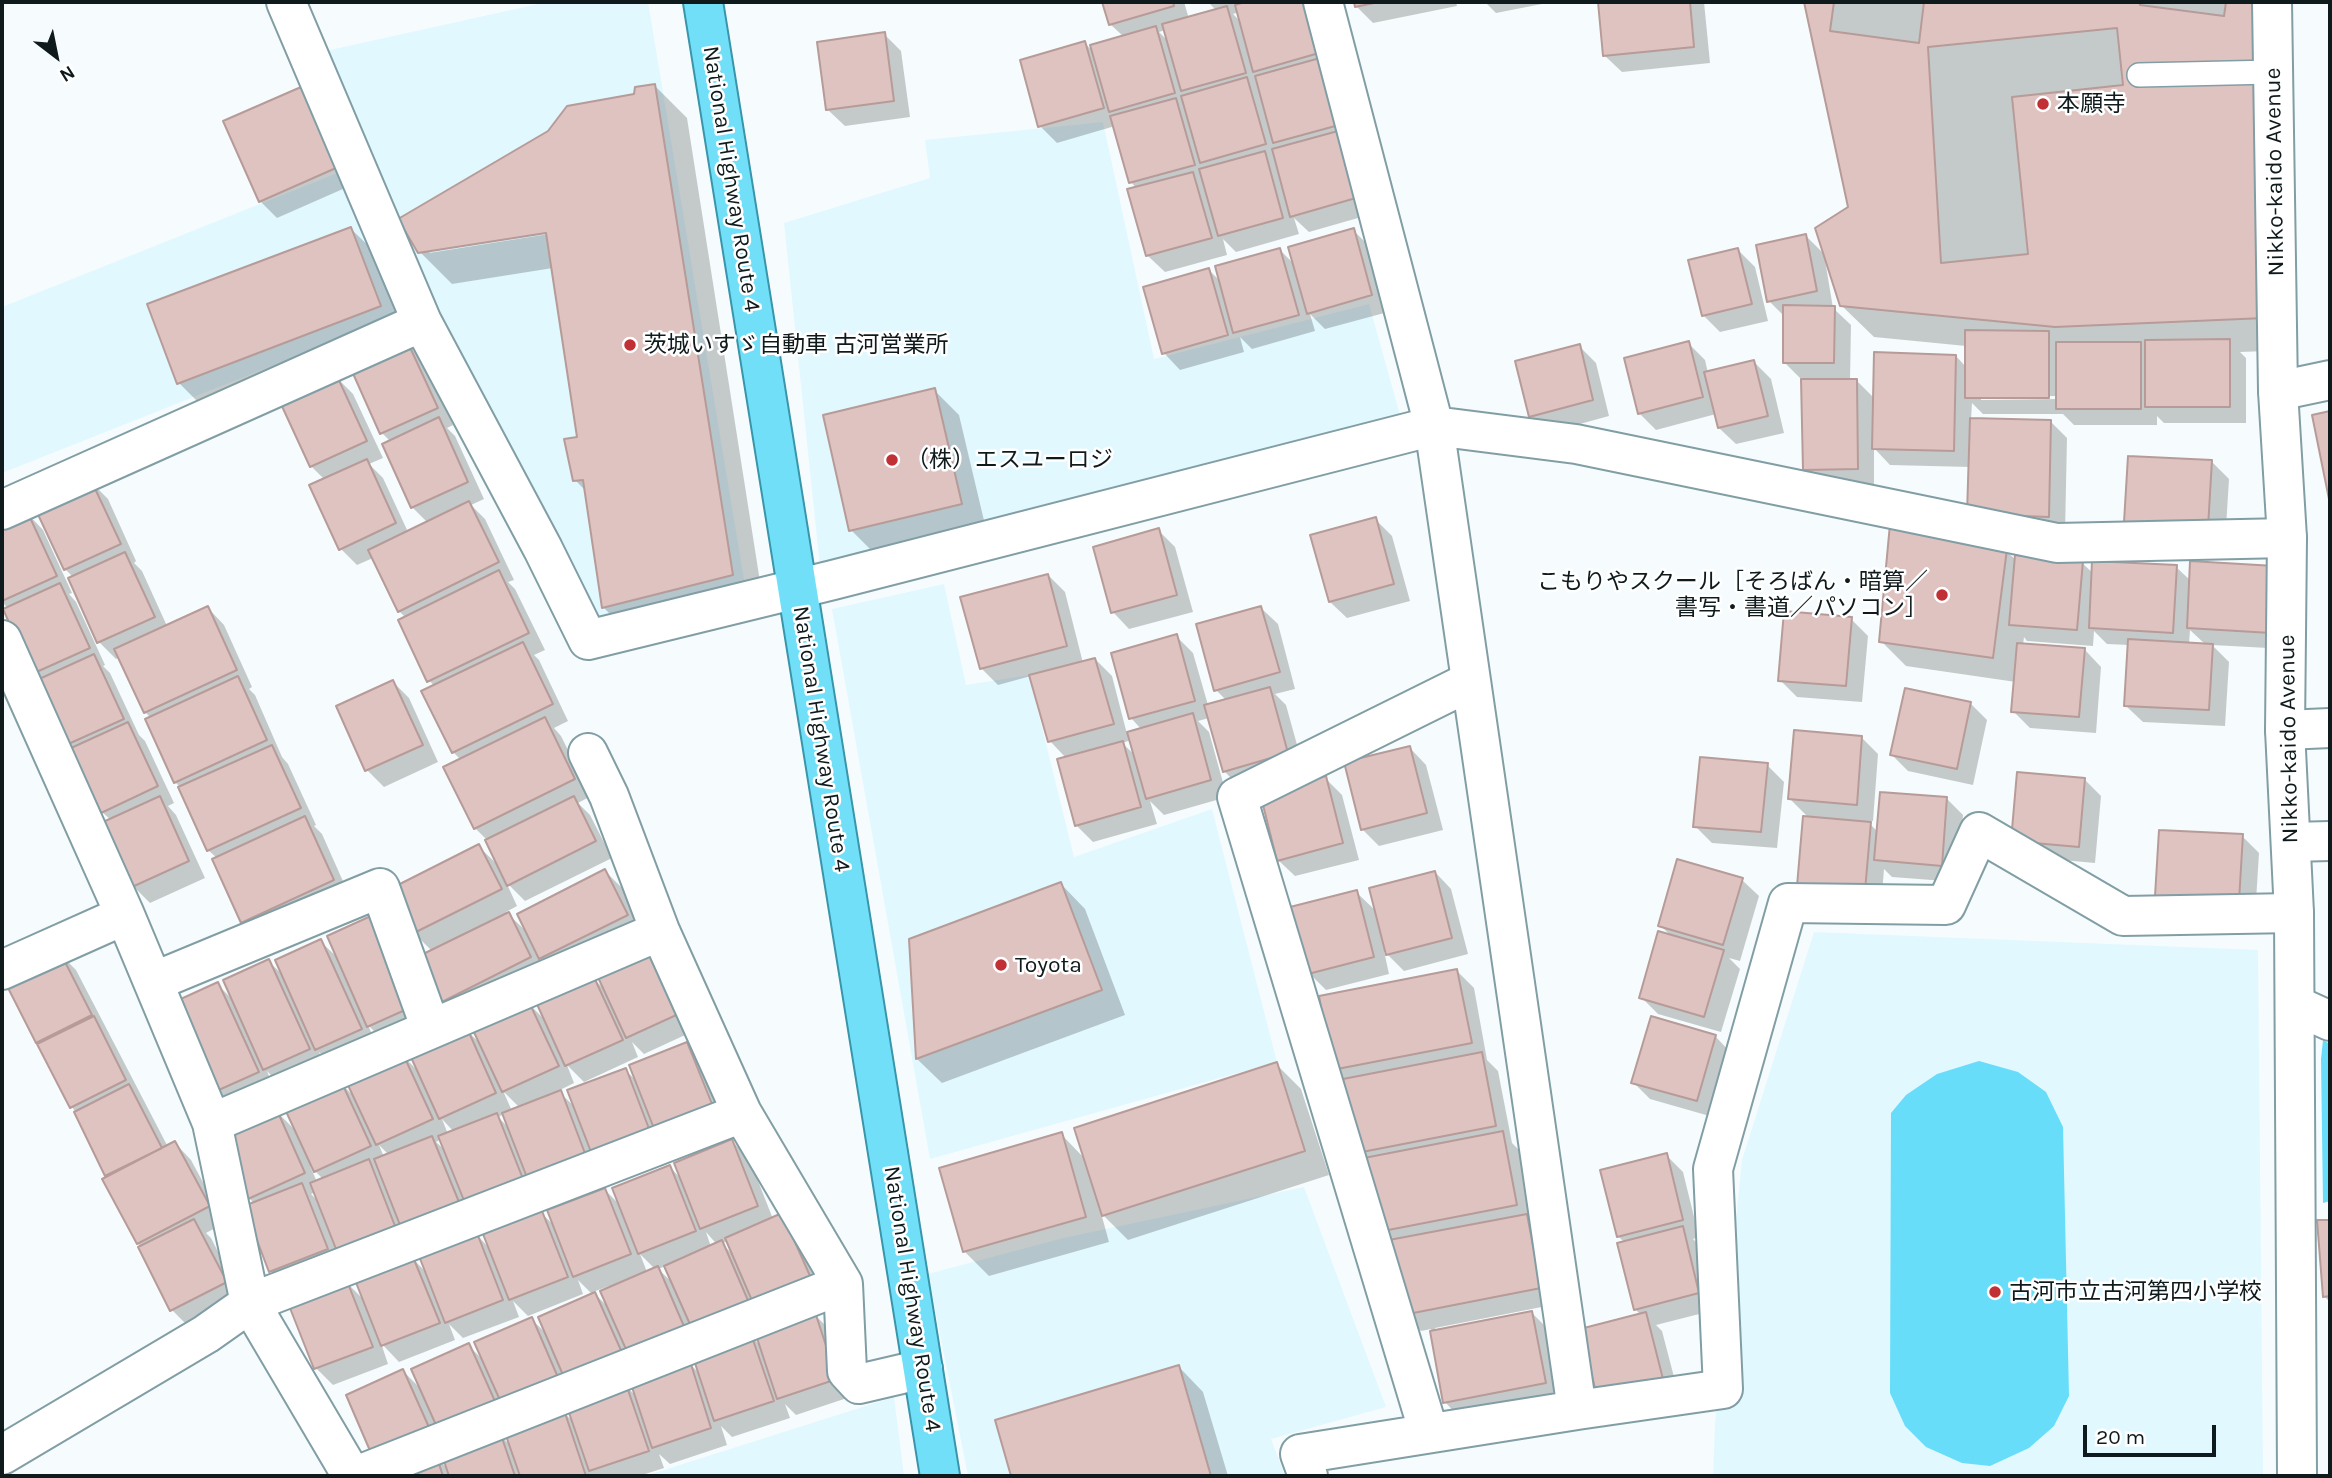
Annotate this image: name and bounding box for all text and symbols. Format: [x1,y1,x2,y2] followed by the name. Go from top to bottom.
[21,21,91,91] north arrow
[696,44,766,314] street label: National Highway Route 4
[56,61,79,87] text: N
[2259,67,2291,277] street label: Nikko-kaido Avenue
[2057,90,2126,118] place label: 本願寺
[2035,96,2051,112] marker: 本願寺
[644,331,948,359] place label: 茨城いすゞ自動車 古河営業所
[622,337,638,353] marker: 茨城いすゞ自動車 古河営業所
[906,446,1113,474] place label: （株）エスユーロジ
[884,452,900,468] marker: （株）エスユーロジ
[1537,568,1928,622] place label: こもりやスクール［そろばん・暗算／ 書写・書道／パソコン］
[1934,587,1950,603] marker: こもりやスクール［そろばん・暗算／ 書写・書道／パソコン］
[786,604,856,874] street label: National Highway Route 4
[2273,634,2305,844] street label: Nikko-kaido Avenue
[1015,951,1082,979] place label: Toyota
[993,957,1009,973] marker: Toyota
[877,1164,947,1434] street label: National Highway Route 4
[2009,1278,2262,1306] place label: 古河市立古河第四小学校
[1987,1284,2003,1300] marker: 古河市立古河第四小学校
[2087,1412,2220,1456] scale bar
[2096,1425,2145,1449] text: 20 m

